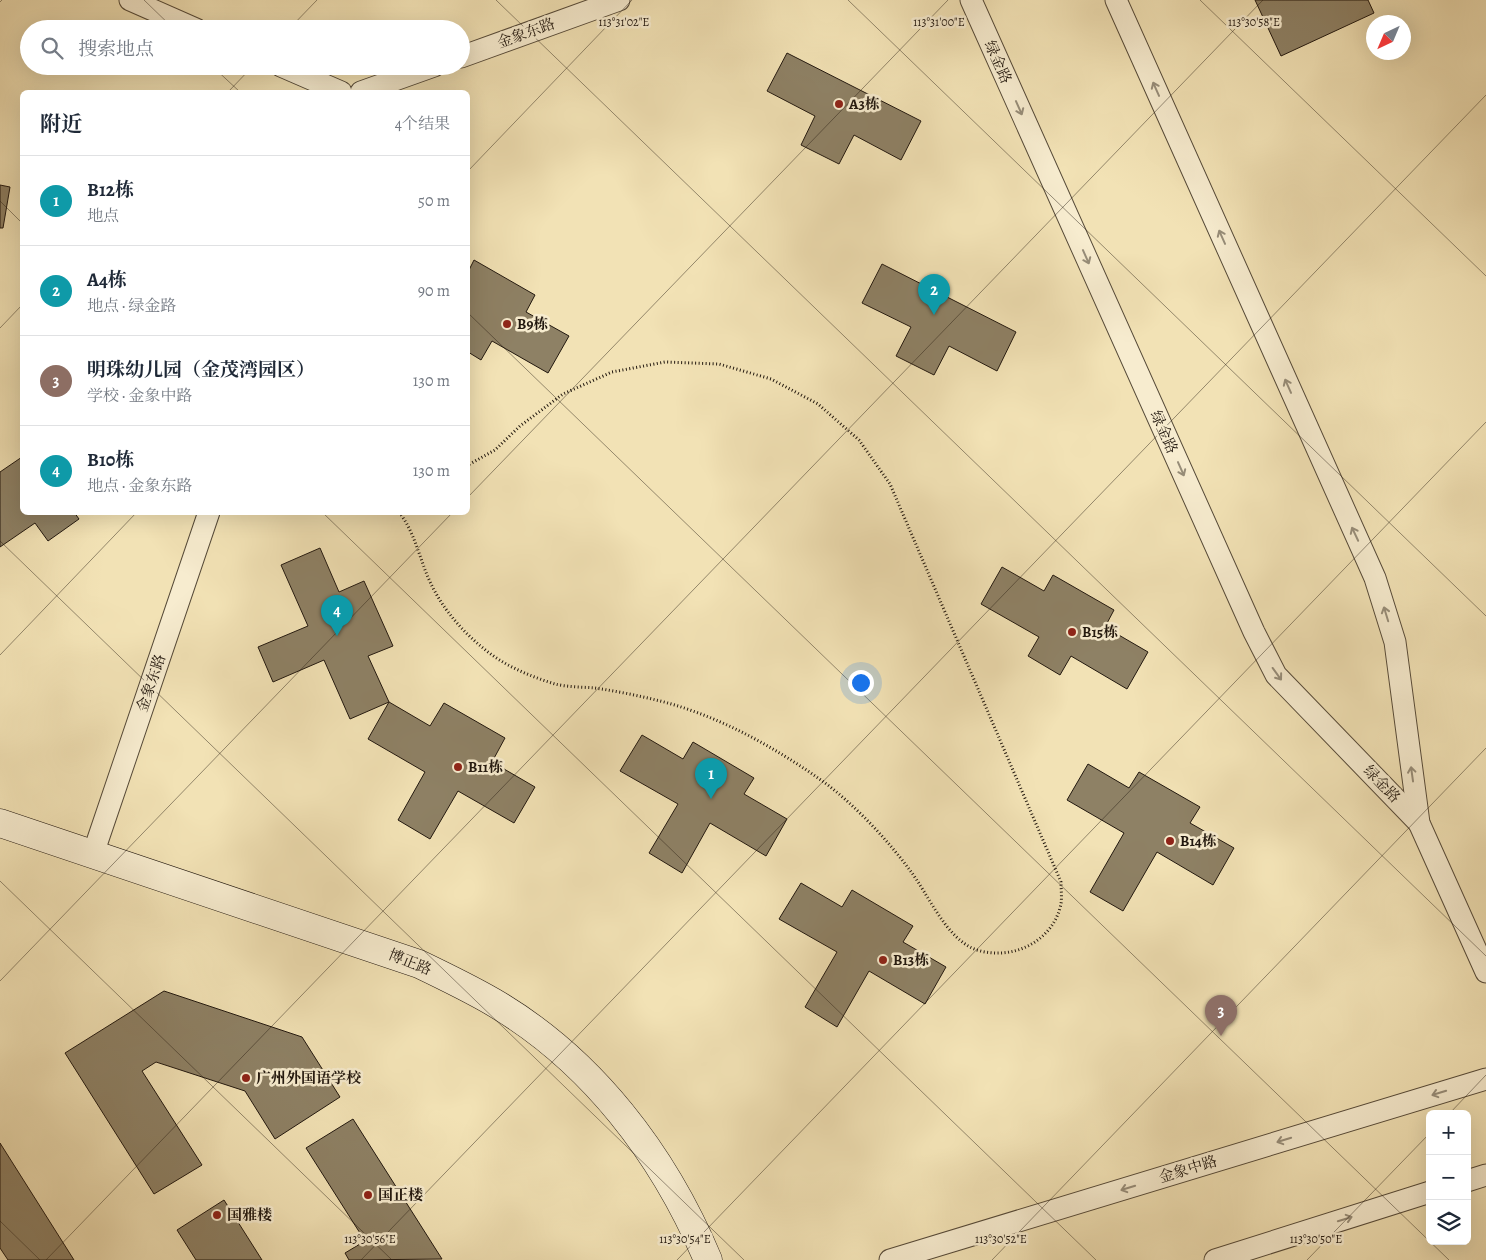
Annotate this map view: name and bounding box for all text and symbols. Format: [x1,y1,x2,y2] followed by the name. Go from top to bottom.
[494,13,558,53] street label: 金象东路
[599,14,649,30] text: 113°31'02"E
[913,14,965,30] text: 113°31'00"E
[1228,14,1280,30] text: 113°30'58"E
[1366,15,1411,60] north arrow
[20,20,470,75] search box
[38,34,66,62] icon: search
[78,36,154,62] text: 搜索地点
[980,37,1016,87] street label: 绿金路
[1150,82,1160,97] one-way arrow
[848,94,880,114] place label: A3栋
[833,98,845,110] marker: A3栋
[1015,100,1025,115] one-way arrow
[40,110,82,138] text: 附近
[395,113,450,135] text: 4个结果
[87,177,134,203] text: B12栋
[53,190,59,212] text: 1
[418,190,450,212] text: 50 m
[87,205,119,227] text: 地点
[1217,230,1226,245] one-way arrow
[1081,249,1091,264] one-way arrow
[87,267,127,293] text: A4栋
[918,274,950,315] pin: 2
[52,280,60,302] text: 2
[418,280,450,302] text: 90 m
[87,295,177,317] text: 地点 · 绿金路
[517,314,548,334] place label: B9栋
[501,318,513,330] marker: B9栋
[87,357,315,383] text: 明珠幼儿园（金茂湾园区）
[53,370,59,392] text: 3
[413,370,450,392] text: 130 m
[1283,379,1293,394] one-way arrow
[87,385,193,407] text: 学校 · 金象中路
[1146,407,1182,457] street label: 绿金路
[87,447,134,473] text: B10栋
[52,460,60,482] text: 4
[413,460,450,482] text: 130 m
[1176,461,1186,476] one-way arrow
[87,475,193,497] text: 地点 · 金象东路
[1350,527,1360,542] one-way arrow
[321,595,353,636] pin: 4
[1381,607,1391,623] one-way arrow
[1082,622,1118,642] place label: B15栋
[1066,626,1078,638] marker: B15栋
[132,651,170,715] street label: 金象东路
[1272,667,1283,680] one-way arrow
[848,670,874,696] your location
[468,757,503,777] place label: B11栋
[695,758,727,799] pin: 1
[452,761,464,773] marker: B11栋
[1359,761,1405,807] street label: 绿金路
[1407,767,1417,783] one-way arrow
[1180,831,1217,851] place label: B14栋
[1164,835,1176,847] marker: B14栋
[385,944,435,980] street label: 博正路
[893,950,929,970] place label: B13栋
[877,954,889,966] marker: B13栋
[1205,995,1237,1036] pin: 3
[256,1068,362,1088] place label: 广州外国语学校
[240,1072,252,1084] marker: 广州外国语学校
[1432,1089,1448,1098] one-way arrow
[1426,1110,1471,1245] map controls
[1426,1110,1471,1155] button: +
[1276,1136,1292,1146] one-way arrow
[1156,1151,1220,1187] street label: 金象中路
[1426,1155,1471,1200] button: −
[1121,1183,1137,1193] one-way arrow
[378,1185,423,1205] place label: 国正楼
[362,1189,374,1201] marker: 国正楼
[1426,1200,1471,1245] button: layers
[227,1205,272,1225] place label: 国雅楼
[211,1209,223,1221] marker: 国雅楼
[1336,1214,1352,1224] one-way arrow
[344,1231,396,1247] text: 113°30'56"E
[659,1231,711,1247] text: 113°30'54"E
[975,1231,1027,1247] text: 113°30'52"E
[1290,1231,1342,1247] text: 113°30'50"E

